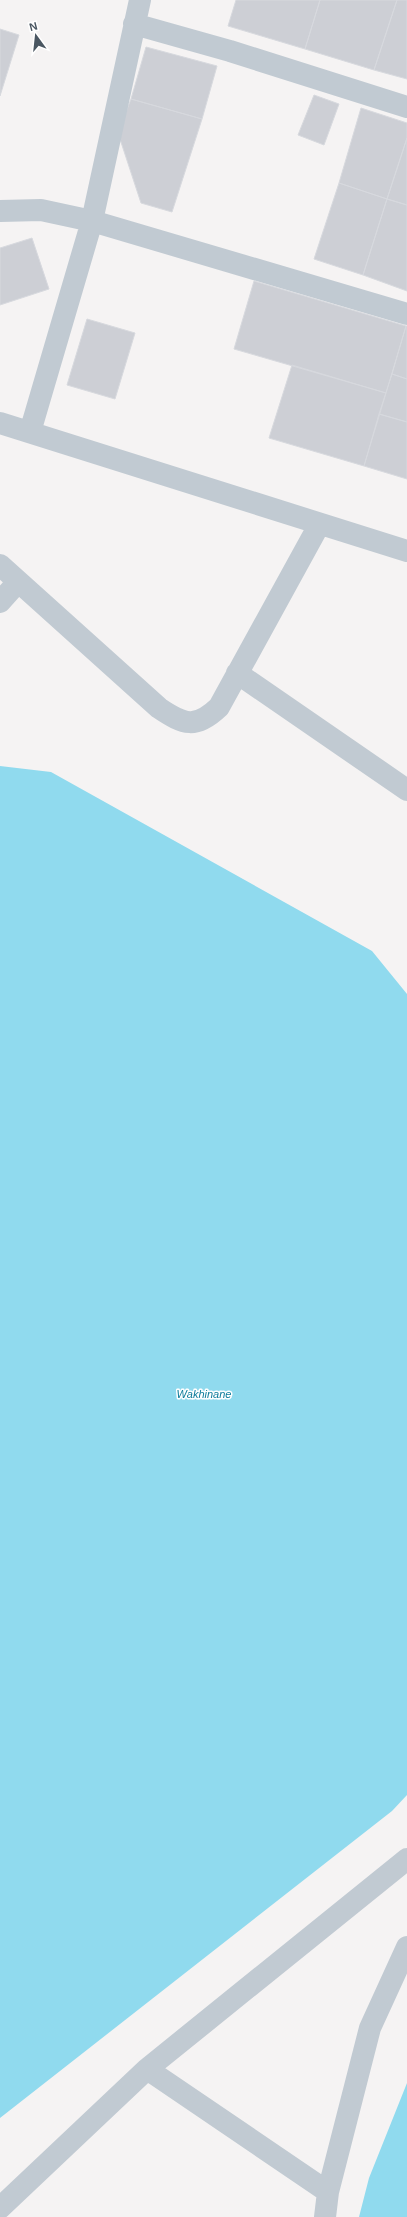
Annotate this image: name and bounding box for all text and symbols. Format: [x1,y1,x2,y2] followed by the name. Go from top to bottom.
[16,16,56,56] north arrow
[28,20,39,33] text: N
[177,1388,231,1400] water label: Wakhinane

